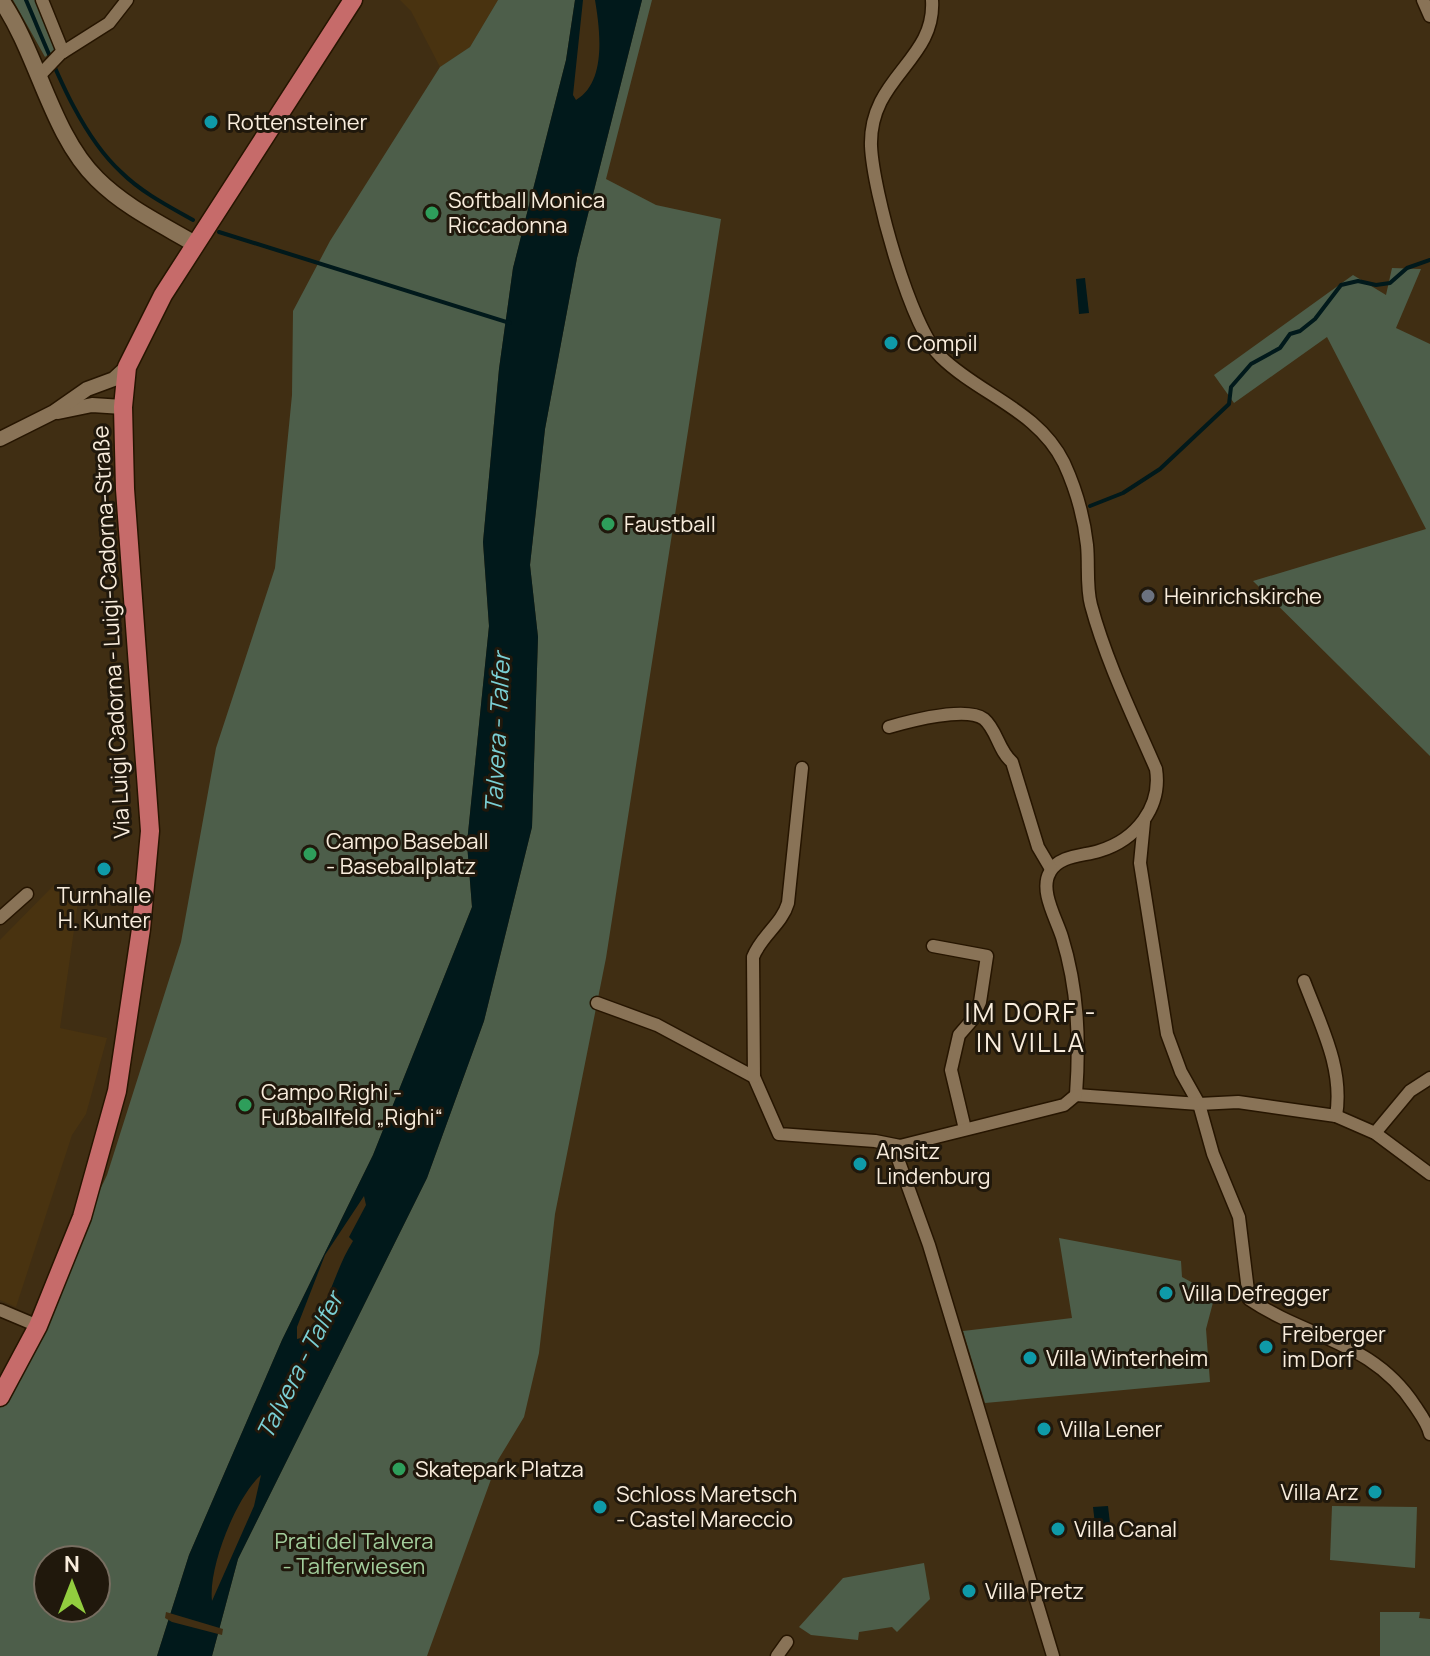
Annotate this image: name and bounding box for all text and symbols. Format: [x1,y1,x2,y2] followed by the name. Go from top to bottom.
[227,107,368,137] place label: Rottensteiner
[202,113,220,131] marker: Rottensteiner
[448,185,605,240] place label: Softball Monica Riccadonna
[423,204,441,222] marker: Softball Monica Riccadonna
[907,328,978,358] place label: Compil
[882,334,900,352] marker: Compil
[85,425,137,839] street label: Via Luigi Cadorna - Luigi-Cadorna-Straße
[624,509,716,539] place label: Faustball
[599,515,617,533] marker: Faustball
[1164,581,1322,611] place label: Heinrichskirche
[1139,587,1157,605] marker: Heinrichskirche
[476,648,517,814] water label: Talvera - Talfer
[326,826,489,881] place label: Campo Baseball - Baseballplatz
[301,845,319,863] marker: Campo Baseball - Baseballplatz
[95,860,113,878] marker: Turnhalle H. Kunter
[57,880,151,935] place label: Turnhalle H. Kunter
[965,994,1098,1060] district label: IM DORF - IN VILLA
[261,1077,443,1132] place label: Campo Righi - Fußballfeld „Righi“
[236,1096,254,1114] marker: Campo Righi - Fußballfeld „Righi“
[876,1136,991,1191] place label: Ansitz Lindenburg
[851,1155,869,1173] marker: Ansitz Lindenburg
[1182,1278,1330,1308] place label: Villa Defregger
[247,1283,351,1444] water label: Talvera - Talfer
[1157,1284,1175,1302] marker: Villa Defregger
[1282,1319,1386,1374] place label: Freiberger im Dorf
[1257,1338,1275,1356] marker: Freiberger im Dorf
[1046,1343,1208,1373] place label: Villa Winterheim
[1021,1349,1039,1367] marker: Villa Winterheim
[1060,1414,1162,1444] place label: Villa Lener
[1035,1420,1053,1438] marker: Villa Lener
[415,1454,584,1484] place label: Skatepark Platza
[390,1460,408,1478] marker: Skatepark Platza
[1281,1477,1359,1507] place label: Villa Arz
[616,1479,797,1534] place label: Schloss Maretsch - Castel Mareccio
[1366,1483,1384,1501] marker: Villa Arz
[591,1498,609,1516] marker: Schloss Maretsch - Castel Mareccio
[1074,1514,1177,1544] place label: Villa Canal
[1049,1520,1067,1538] marker: Villa Canal
[274,1526,434,1581] park label: Prati del Talvera - Talferwiesen
[32,1544,112,1624] north arrow
[64,1549,80,1579] text: N
[985,1576,1084,1606] place label: Villa Pretz
[960,1582,978,1600] marker: Villa Pretz

